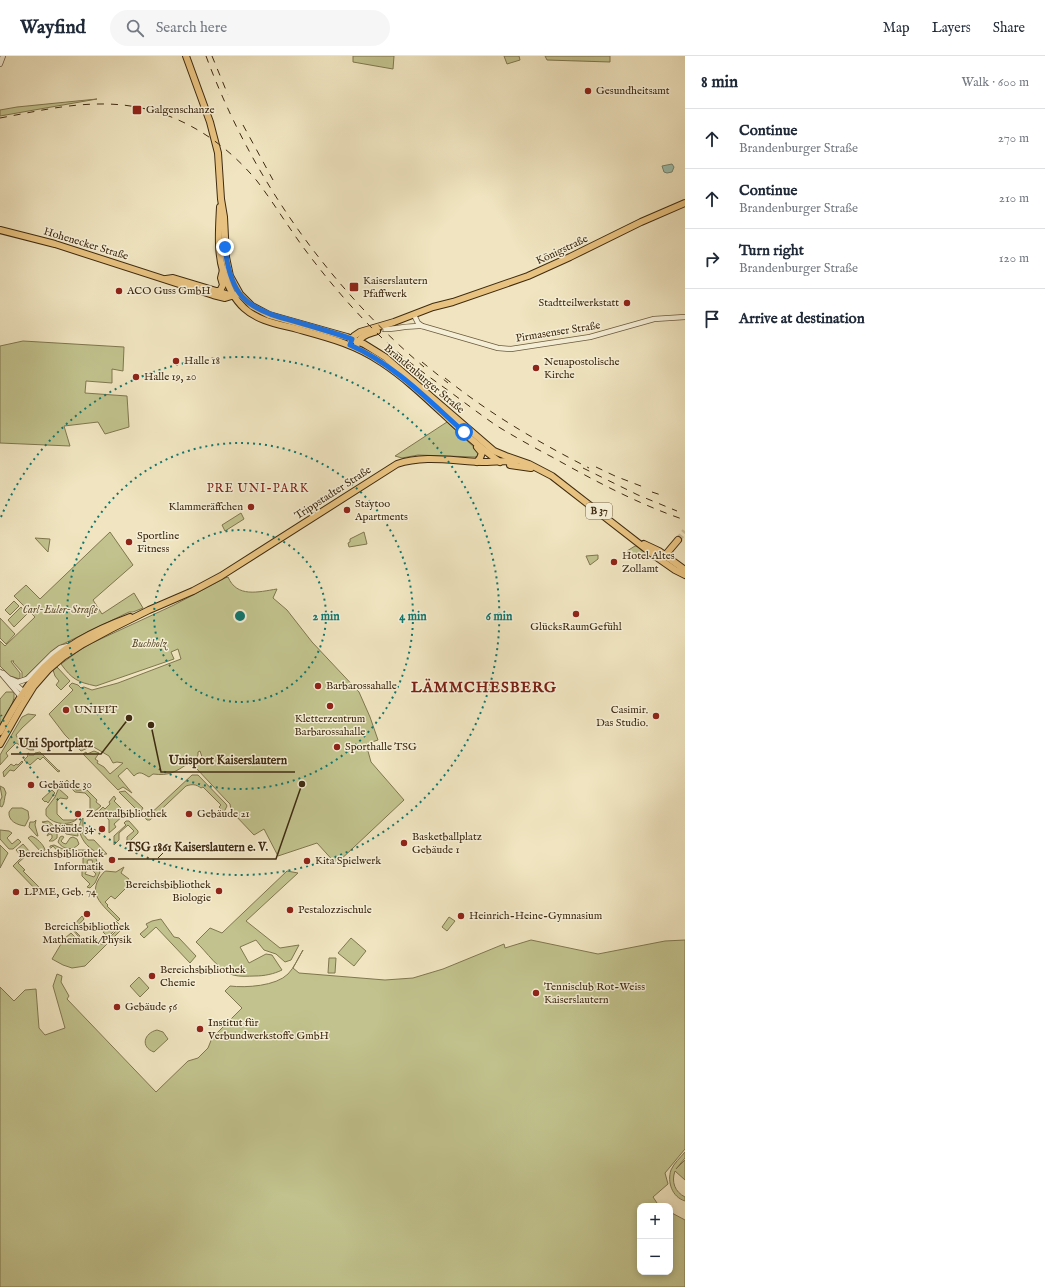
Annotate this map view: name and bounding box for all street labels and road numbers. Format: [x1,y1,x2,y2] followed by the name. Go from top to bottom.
[42,224,130,264] street label: Hohenecker Straße
[534,232,590,268] street label: Königstraße
[515,318,601,346] street label: Pirmasenser Straße
[381,341,467,417] street label: Brandenburger Straße
[292,463,374,523] street label: Trippstadter Straße
[586,503,612,519] road number: B 37

